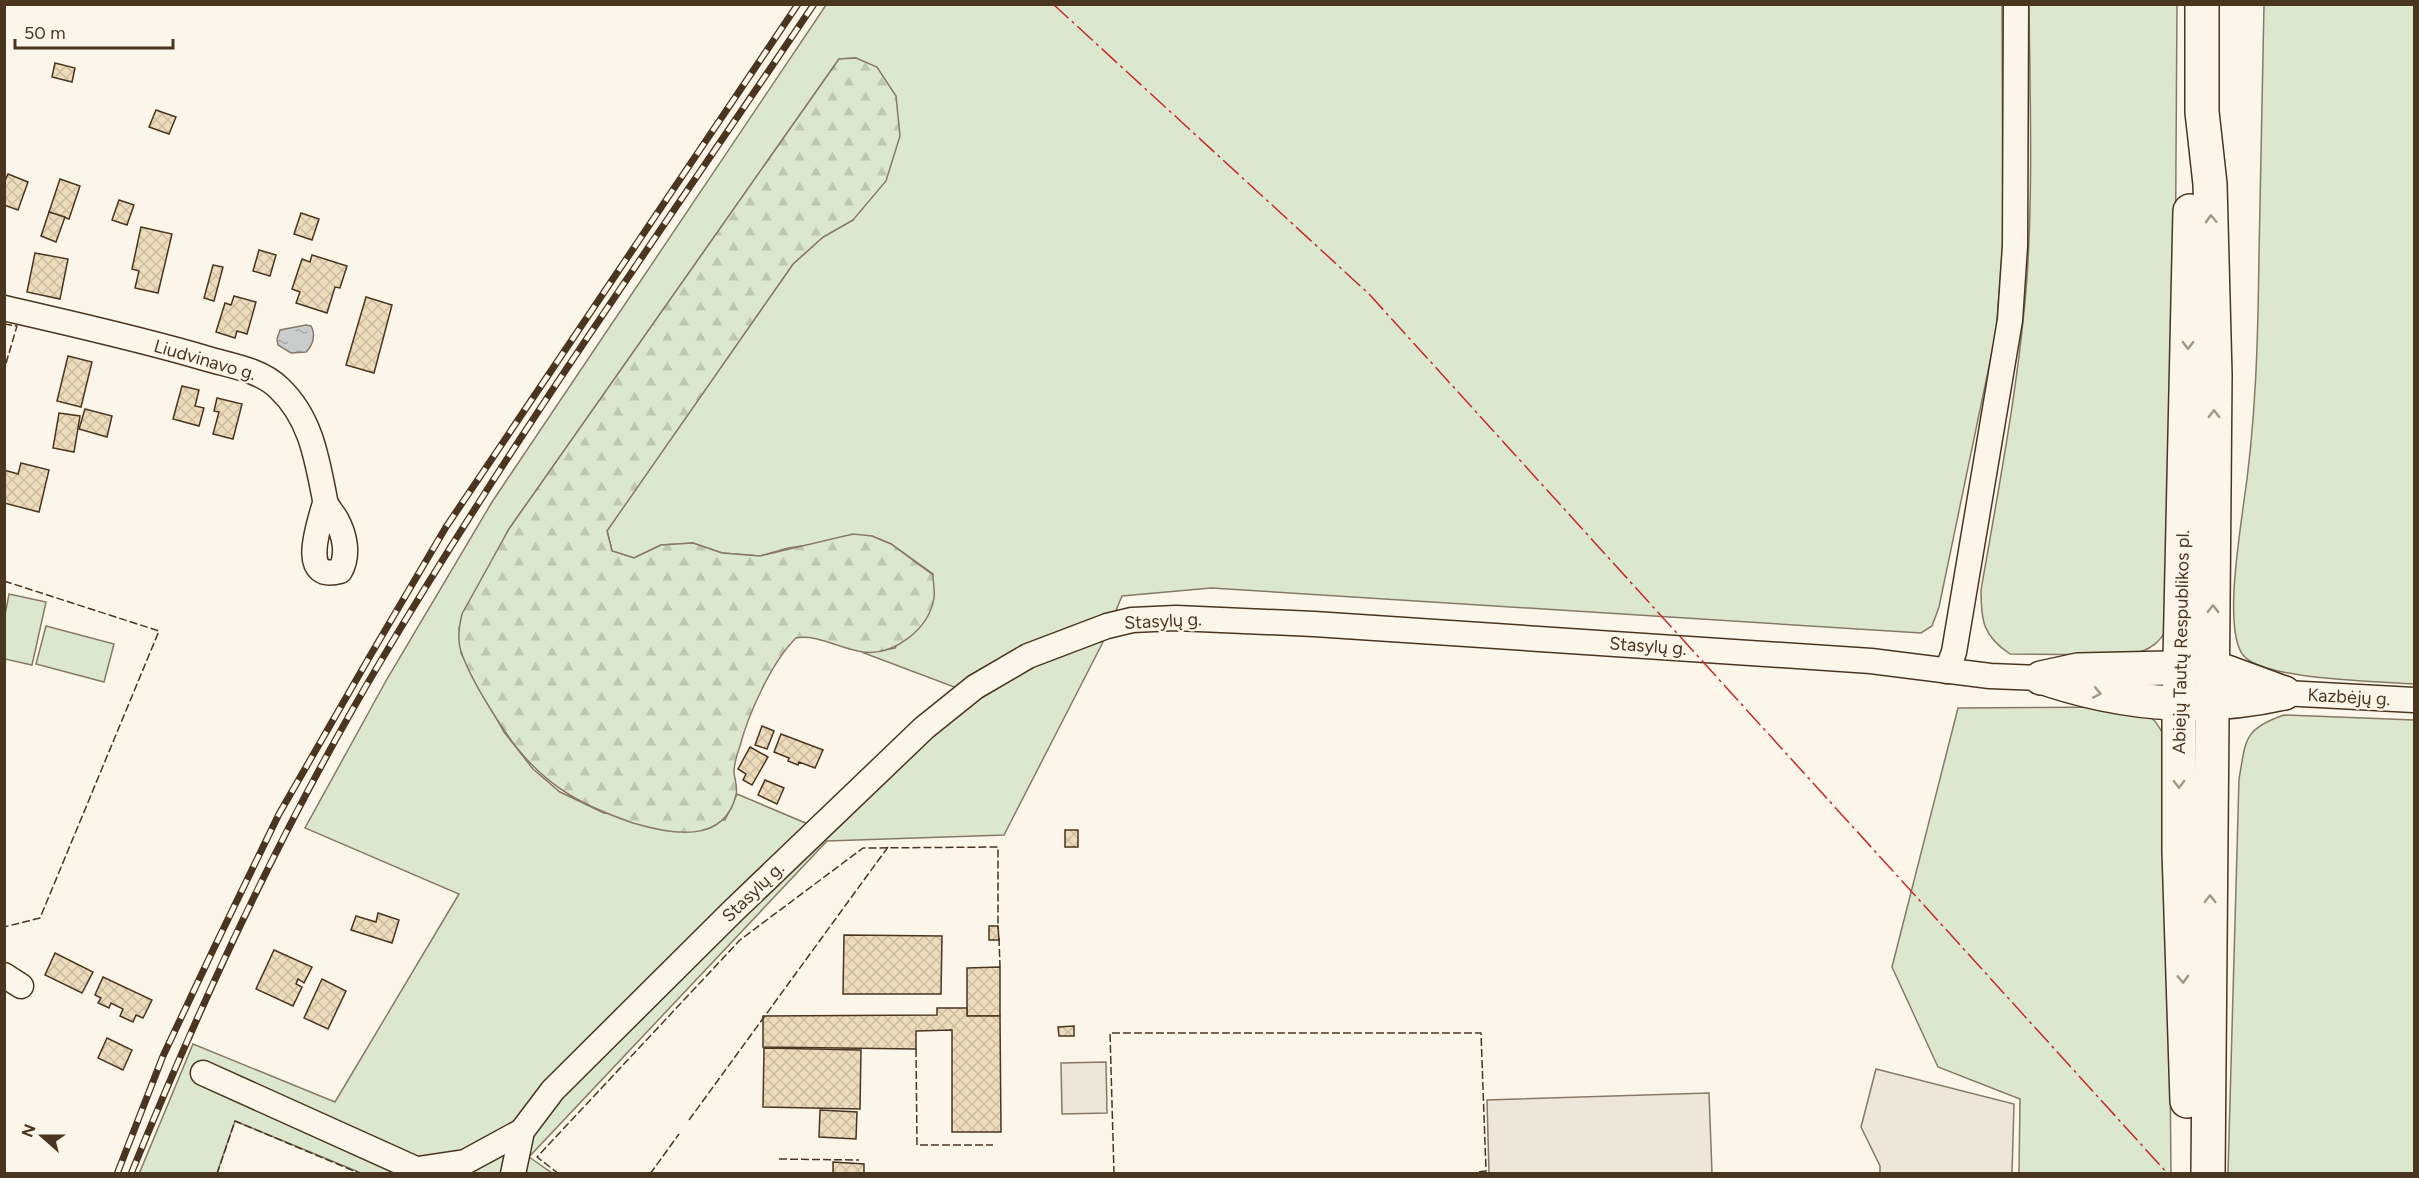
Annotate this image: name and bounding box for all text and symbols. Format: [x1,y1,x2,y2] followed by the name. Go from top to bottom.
[15,12,172,50] scale bar
[24,22,66,44] text: 50 m
[2205,214,2218,223] one-way arrow
[151,335,259,385] street label: Liudvinavo g.
[2182,341,2194,350] one-way arrow
[2208,409,2221,418] one-way arrow
[2168,530,2194,754] street label: Abiejų Tautų Respublikos pl.
[2207,604,2219,613] one-way arrow
[1124,608,1202,634] street label: Stasylų g.
[1609,632,1687,660] street label: Stasylų g.
[2307,684,2391,710] street label: Kazbėjų g.
[2092,686,2102,699] one-way arrow
[2173,779,2185,788] one-way arrow
[717,857,789,927] street label: Stasylų g.
[2204,895,2216,904] one-way arrow
[2177,974,2190,983] one-way arrow
[12,1106,72,1166] north arrow
[17,1122,40,1140] text: N

